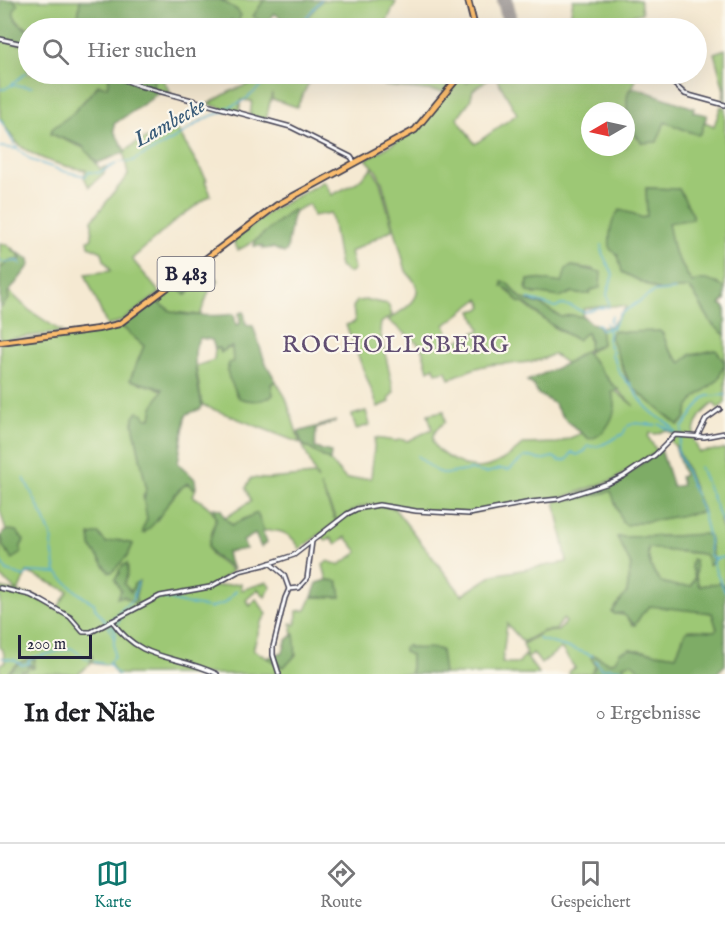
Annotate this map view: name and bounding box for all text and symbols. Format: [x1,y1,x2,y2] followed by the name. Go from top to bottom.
[18,18,707,84] search box
[39,35,72,68] icon: search
[87,37,197,65] text: Hier suchen
[128,92,211,155] water label: Lambecke
[581,102,635,156] north arrow
[158,257,214,291] road number: B 483
[282,330,510,361] district label: ROCHOLLSBERG
[18,632,92,660] scale bar
[27,635,66,655] text: 200 m
[24,697,155,730] text: In der Nähe
[596,701,701,726] text: 0 Ergebnisse
[94,857,132,913] tab: Karte
[320,857,362,913] tab: Route
[551,857,631,913] tab: Gespeichert

